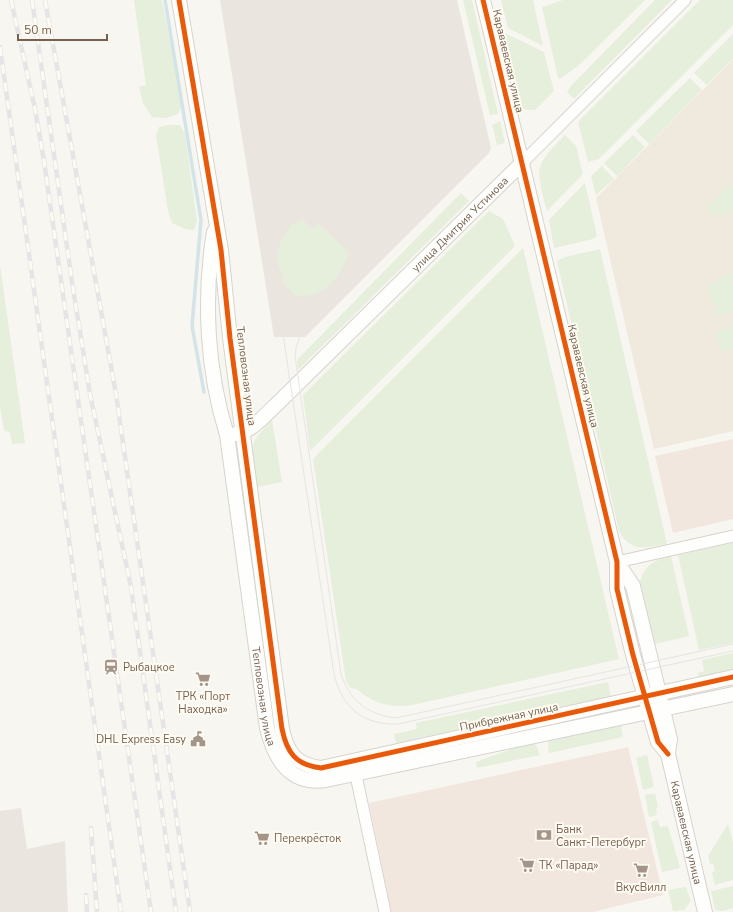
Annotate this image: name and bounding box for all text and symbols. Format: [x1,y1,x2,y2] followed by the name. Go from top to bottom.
[489,8,527,114] street label: Караваевская улица
[18,16,107,42] scale bar
[24,22,52,38] text: 50 m
[408,173,512,275] street label: улица Дмитрия Устинова
[564,323,602,429] street label: Караваевская улица
[232,325,260,427] street label: Тепловозная улица
[248,646,280,748] street label: Тепловозная улица
[102,658,120,676] station icon: Рыбацкое
[123,660,175,675] place label: Рыбацкое
[194,670,212,688] supermarket icon: ТРК «Порт Находка»
[176,689,230,717] place label: ТРК «Порт Находка»
[458,699,560,735] street label: Прибрежная улица
[189,730,207,748] public building icon: DHL Express Easy
[96,732,186,747] place label: DHL Express Easy
[667,779,706,886] street label: Караваевская улица
[556,822,646,850] place label: Банк Санкт-Петербург
[535,826,553,844] bank icon: Банк Санкт-Петербург
[253,829,271,847] supermarket icon: Перекрёсток
[274,831,341,846] place label: Перекрёсток
[518,856,536,874] supermarket icon: ТК «Парад»
[539,858,599,873] place label: ТК «Парад»
[632,861,650,879] supermarket icon: ВкусВилл
[616,880,666,895] place label: ВкусВилл

